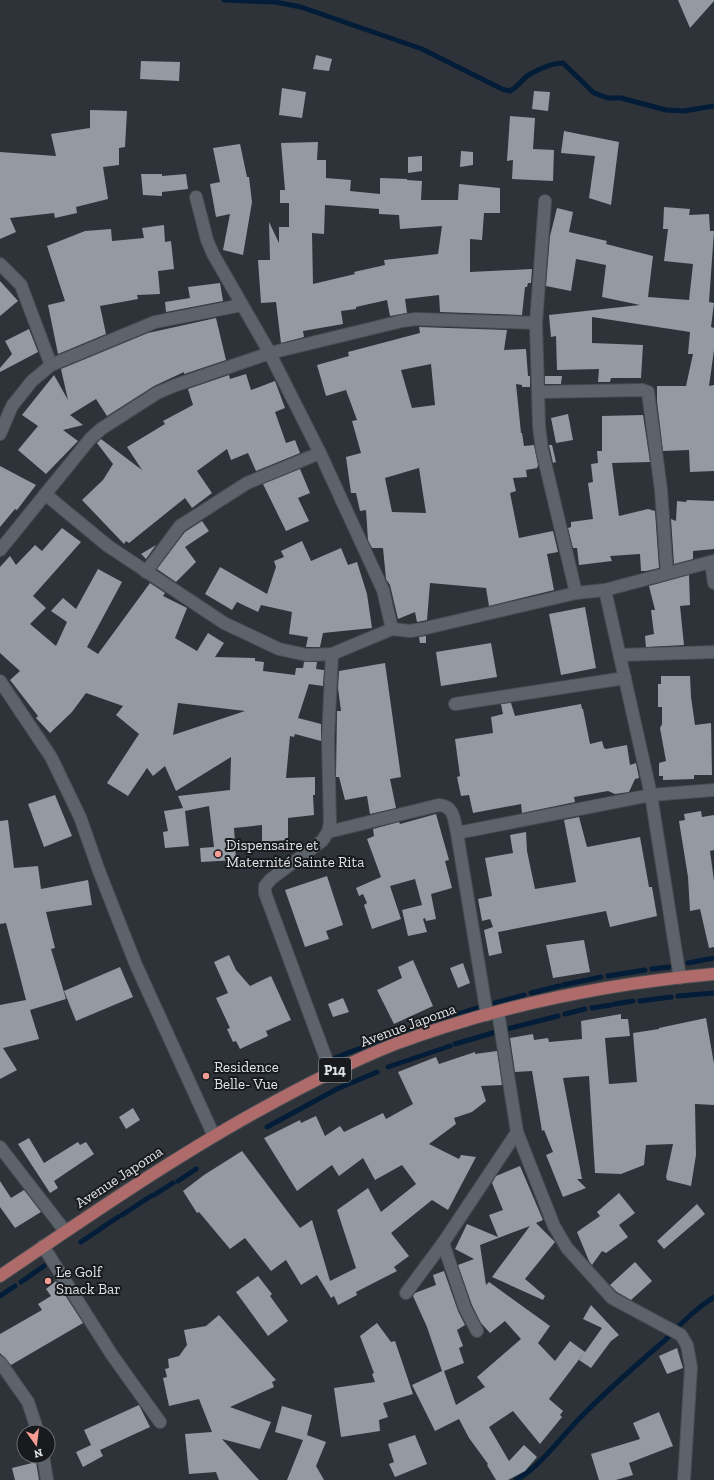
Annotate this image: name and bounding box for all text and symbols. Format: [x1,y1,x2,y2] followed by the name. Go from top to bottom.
[226,836,364,871] place label: Dispensaire et Maternité Sainte Rita
[213,849,223,859] marker: Dispensaire et Maternité Sainte Rita
[358,999,458,1051] street label: Avenue Japoma
[214,1058,279,1093] place label: Residence Belle- Vue
[319,1058,351,1082] road number: P14
[201,1071,211,1081] marker: Residence Belle- Vue
[72,1142,166,1212] street label: Avenue Japoma
[56,1263,121,1298] place label: Le Golf Snack Bar
[43,1276,53,1286] marker: Le Golf Snack Bar
[16,1424,56,1464] north arrow
[32,1446,44,1461] text: N

